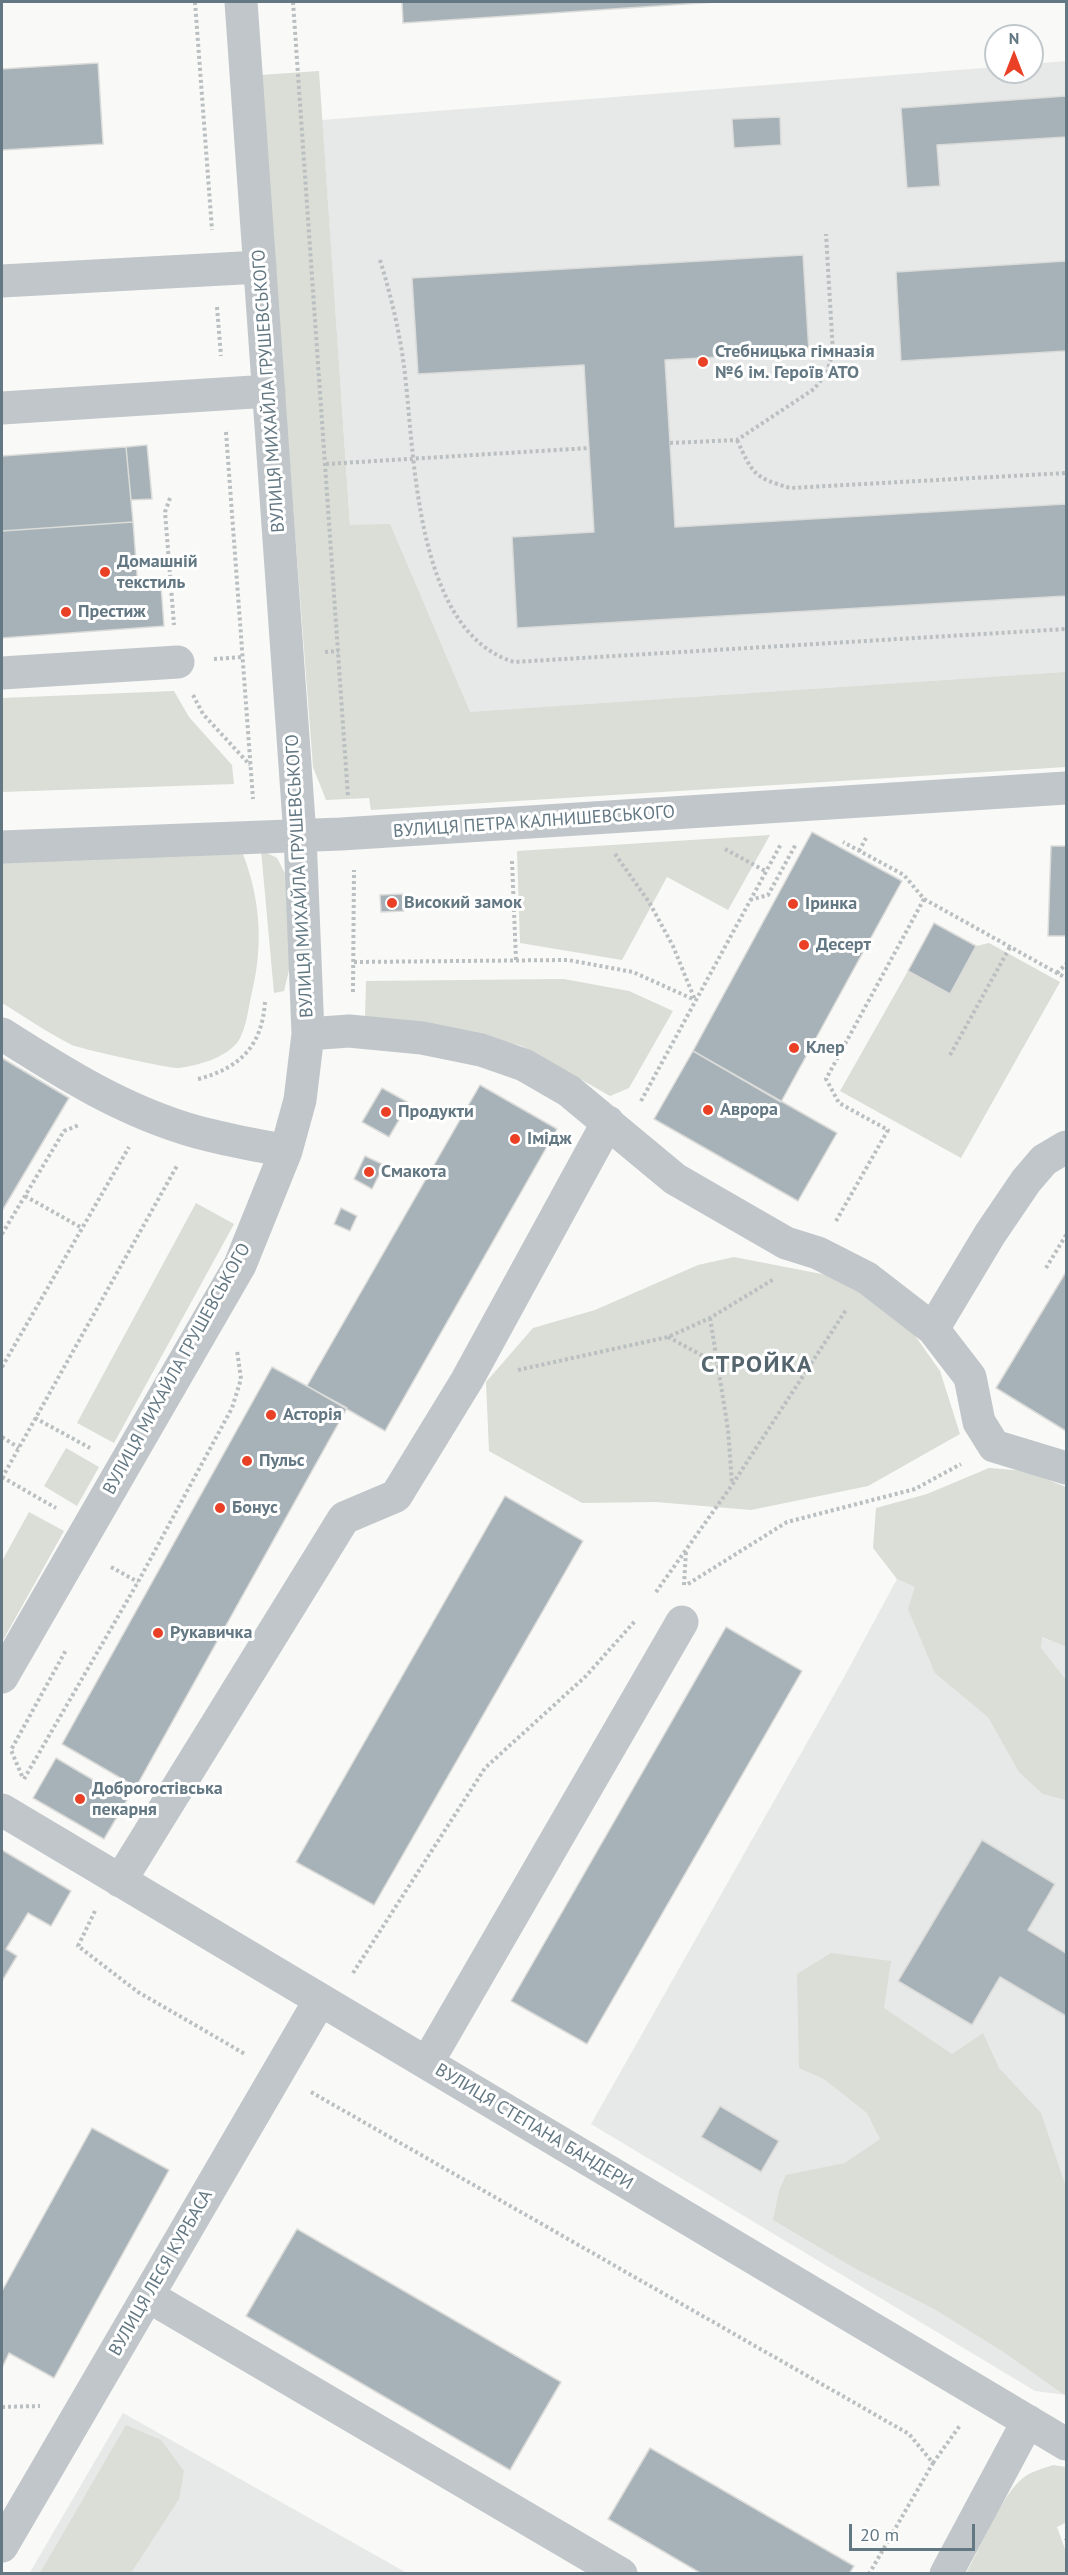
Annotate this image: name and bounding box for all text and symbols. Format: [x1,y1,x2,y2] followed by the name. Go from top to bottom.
[984,24,1044,84] north arrow
[1009,28,1019,48] text: N
[248,249,290,533] street label: ВУЛИЦЯ МИХАЙЛА ГРУШЕВСЬКОГО
[715,341,874,384] place label: Стебницька гімназія №6 ім. Героїв АТО
[696,355,710,369] marker: Стебницька гімназія №6 ім. Героїв АТО
[117,551,198,594] place label: Домашній текстиль
[98,565,112,579] marker: Домашній текстиль
[78,601,146,623] place label: Престиж
[59,605,73,619] marker: Престиж
[282,734,318,1018] street label: ВУЛИЦЯ МИХАЙЛА ГРУШЕВСЬКОГО
[392,801,676,843] street label: ВУЛИЦЯ ПЕТРА КАЛНИШЕВСЬКОГО
[404,892,522,914] place label: Високий замок
[805,893,857,915] place label: Іринка
[385,896,399,910] marker: Високий замок
[786,897,800,911] marker: Іринка
[816,934,871,956] place label: Десерт
[797,938,811,952] marker: Десерт
[806,1037,845,1059] place label: Клер
[787,1041,801,1055] marker: Клер
[720,1099,778,1121] place label: Аврора
[398,1101,474,1123] place label: Продукти
[701,1103,715,1117] marker: Аврора
[379,1105,393,1119] marker: Продукти
[527,1128,572,1150] place label: Імідж
[508,1132,522,1146] marker: Імідж
[381,1161,447,1183] place label: Смакота
[362,1165,376,1179] marker: Смакота
[99,1240,255,1498] street label: ВУЛИЦЯ МИХАЙЛА ГРУШЕВСЬКОГО
[701,1351,813,1379] district label: СТРОЙКА
[283,1404,342,1426] place label: Асторія
[264,1408,278,1422] marker: Асторія
[259,1450,304,1472] place label: Пульс
[240,1454,254,1468] marker: Пульс
[232,1497,278,1519] place label: Бонус
[213,1501,227,1515] marker: Бонус
[170,1622,252,1644] place label: Рукавичка
[151,1626,165,1640] marker: Рукавичка
[92,1778,223,1820] place label: Доброгостівська пекарня
[73,1792,87,1806] marker: Доброгостівська пекарня
[431,2059,637,2195] street label: ВУЛИЦЯ СТЕПАНА БАНДЕРИ
[105,2186,217,2360] street label: ВУЛИЦЯ ЛЕСЯ КУРБАСА
[852,2512,978,2550] scale bar
[860,2523,899,2546] text: 20 m

